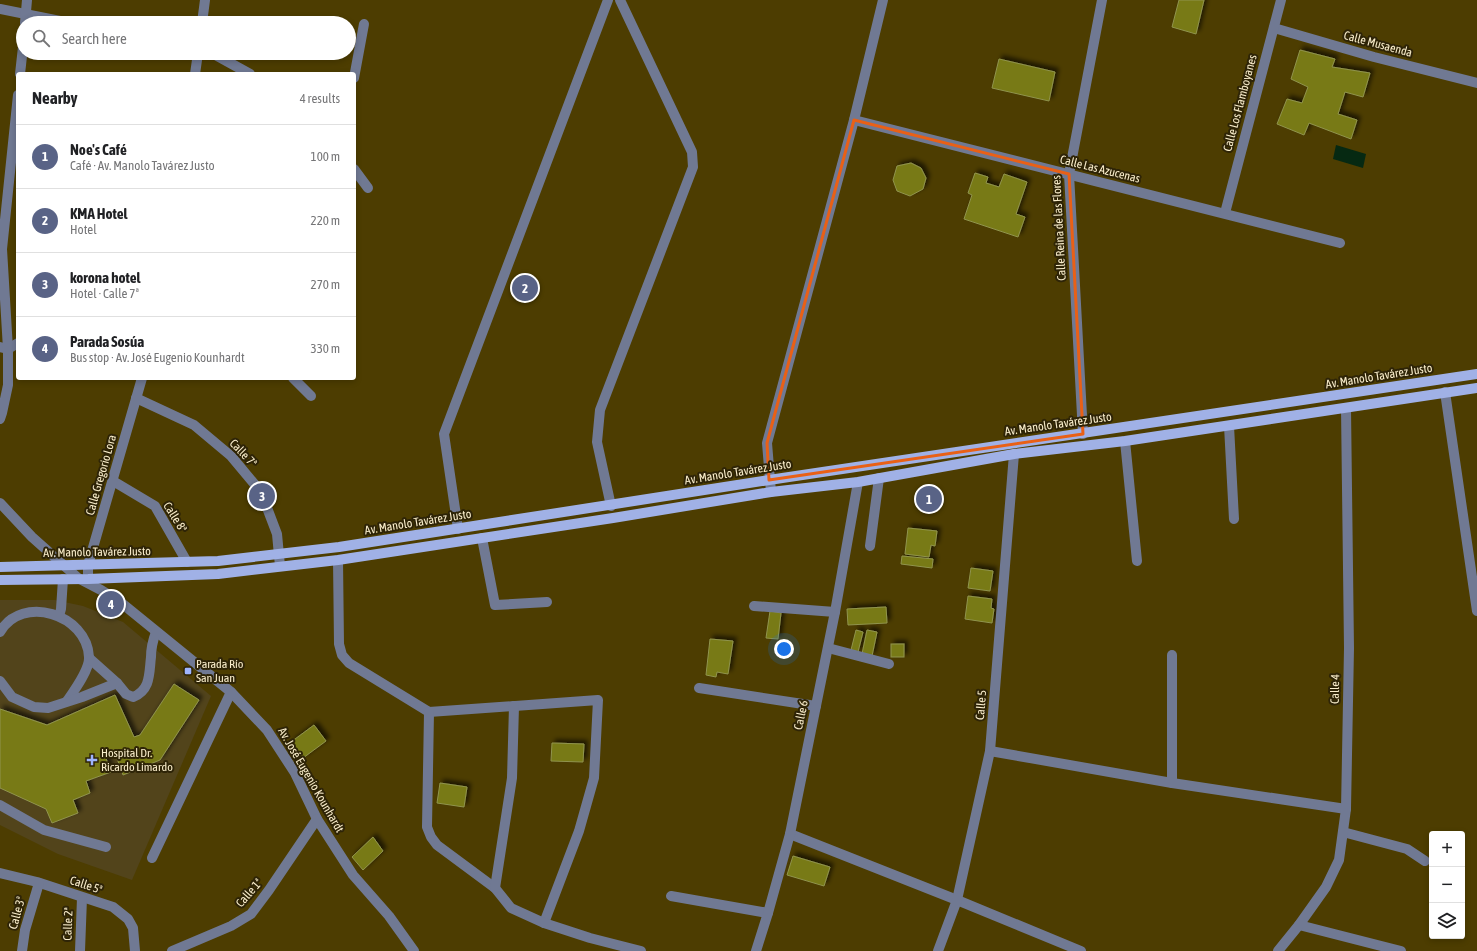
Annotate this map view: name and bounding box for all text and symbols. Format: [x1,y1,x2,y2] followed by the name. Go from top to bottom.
[16,16,356,60] search box
[30,27,52,49] icon: search
[1342,28,1414,60] street label: Calle Musaenda
[62,30,127,47] text: Search here
[1220,53,1260,153] street label: Calle Los Flamboyanes
[32,88,78,108] text: Nearby
[300,91,340,106] text: 4 results
[70,141,127,158] text: Noe's Café
[42,149,48,164] text: 1
[311,149,340,164] text: 100 m
[1059,152,1141,186] street label: Calle Las Azucenas
[70,158,215,173] text: Café · Av. Manolo Tavárez Justo
[1049,175,1069,281] street label: Calle Reina de las Flores
[70,205,128,222] text: KMA Hotel
[42,213,48,228] text: 2
[311,213,340,228] text: 220 m
[70,222,97,237] text: Hotel
[70,269,140,286] text: korona hotel
[512,273,538,303] pin: 2
[42,277,48,292] text: 3
[311,277,340,292] text: 270 m
[70,286,139,301] text: Hotel · Calle 7ª
[70,333,144,350] text: Parada Sosúa
[42,341,48,356] text: 4
[311,341,340,356] text: 330 m
[70,350,245,365] text: Bus stop · Av. José Eugenio Kounhardt
[1325,361,1434,391] street label: Av. Manolo Tavárez Justo
[1004,410,1113,438] street label: Av. Manolo Tavárez Justo
[83,433,119,517] street label: Calle Gregorio Lora
[226,436,260,470] street label: Calle 7ª
[684,457,793,487] street label: Av. Manolo Tavárez Justo
[249,481,275,511] pin: 3
[916,484,942,514] pin: 1
[160,499,190,535] street label: Calle 8ª
[364,507,473,537] street label: Av. Manolo Tavárez Justo
[43,544,151,560] street label: Av. Manolo Tavárez Justo
[98,589,124,619] pin: 4
[774,639,794,659] your location
[196,657,244,685] place label: Parada Río San Juan
[183,666,193,676] marker: Parada Río San Juan
[1328,674,1342,704] street label: Calle 4
[973,689,989,721] street label: Calle 5
[791,699,811,731] street label: Calle 6
[275,725,347,836] street label: Av. José Eugenio Kounhardt
[101,746,173,774] place label: Hospital Dr. Ricardo Limardo
[86,754,98,766] marker: Hospital Dr. Ricardo Limardo
[1429,831,1465,939] map controls
[1429,831,1465,867] button: +
[1429,867,1465,903] button: −
[68,873,104,897] street label: Calle 5ª
[233,876,265,910] street label: Calle 1ª
[6,895,28,931] street label: Calle 3ª
[1429,903,1465,939] button: layers
[60,907,76,941] street label: Calle 2ª

